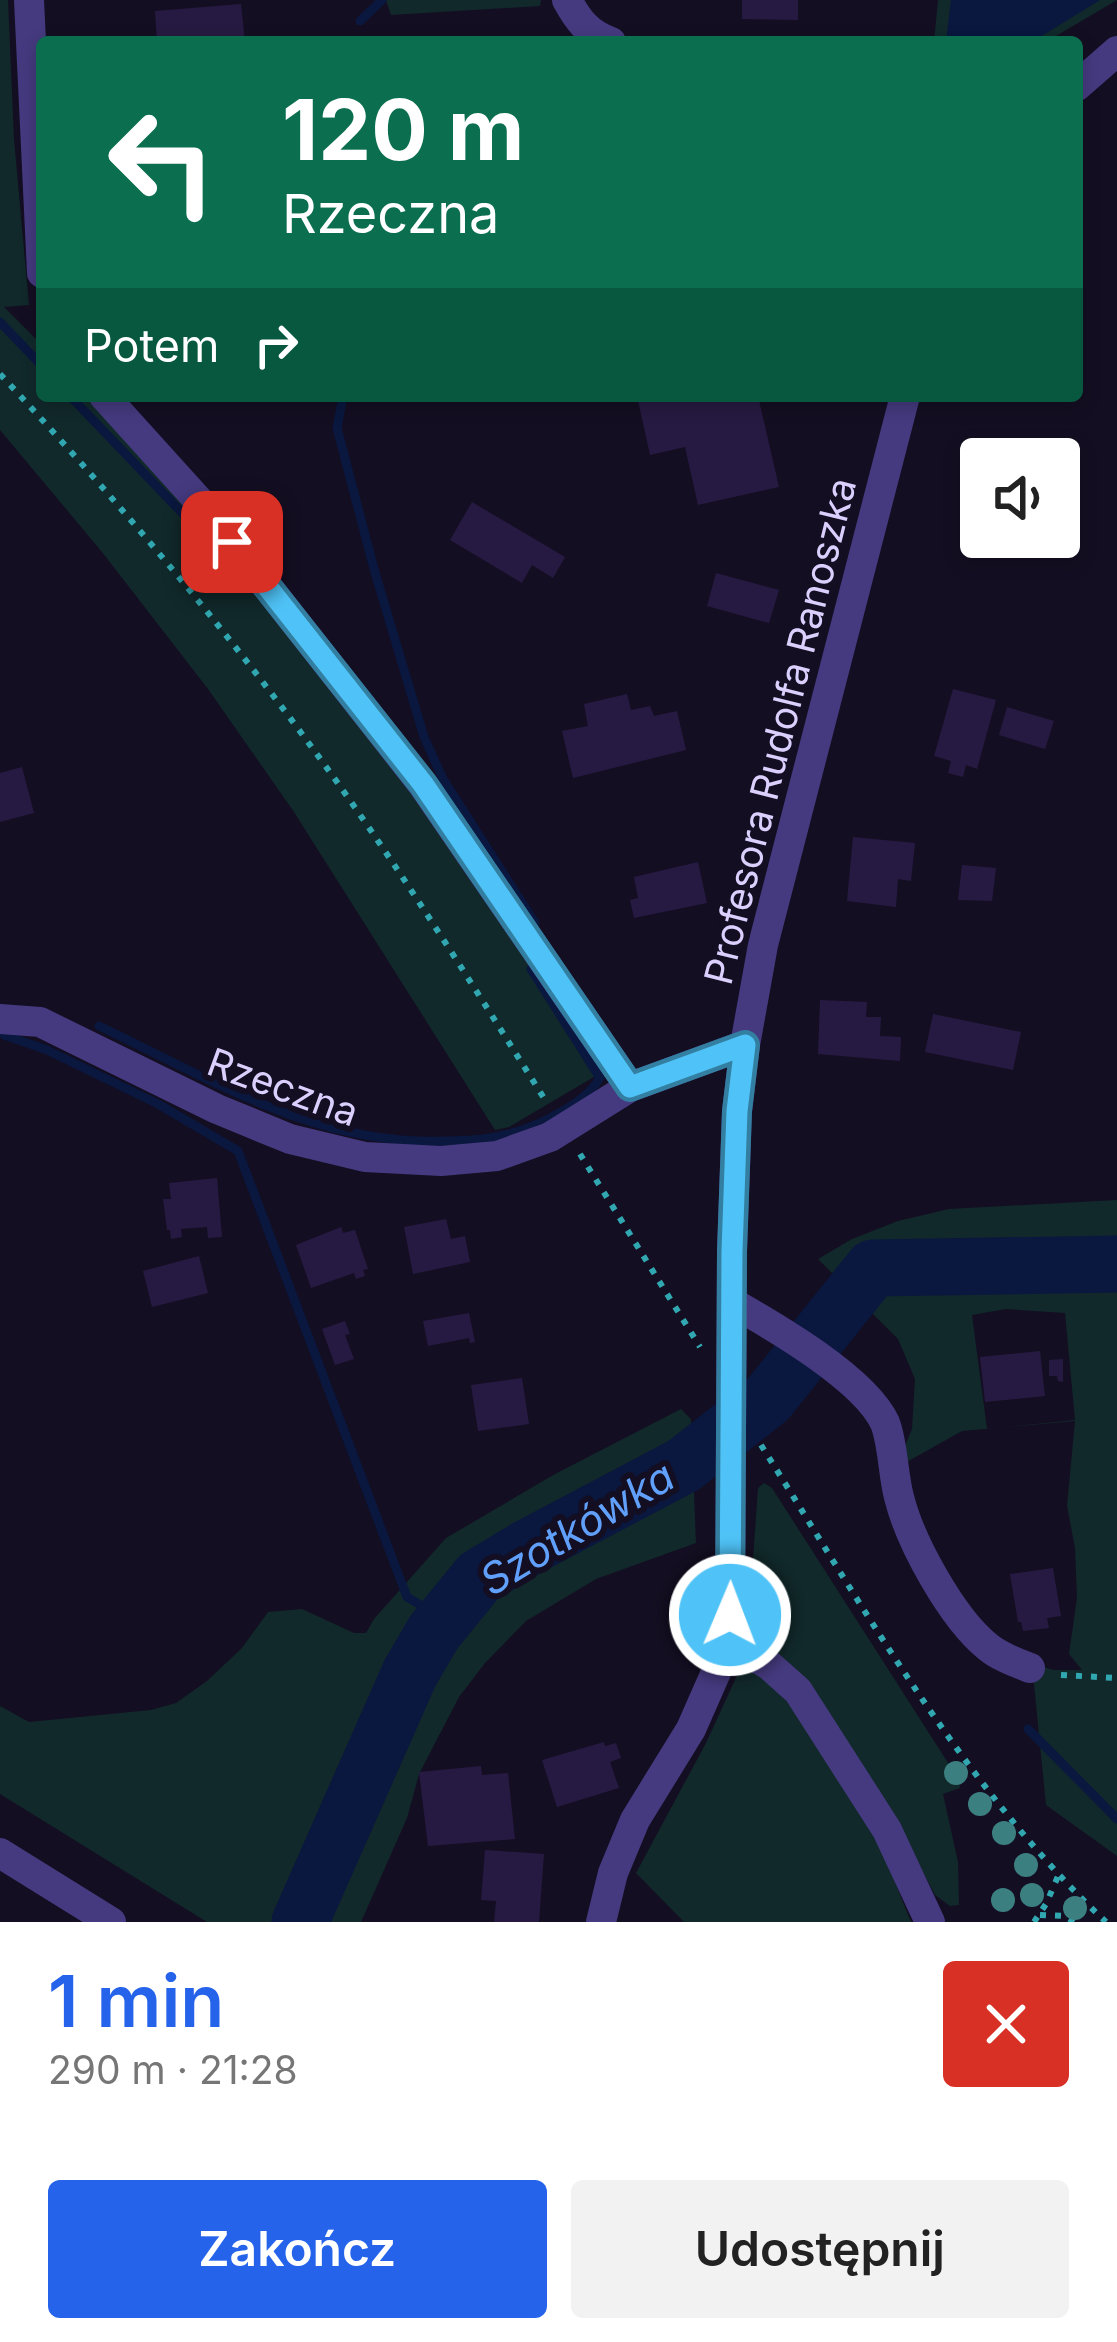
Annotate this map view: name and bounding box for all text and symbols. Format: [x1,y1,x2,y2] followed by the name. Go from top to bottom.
[282,79,524,180] text: 120 m
[84,84,240,240] icon: left
[282,181,499,246] text: Rzeczna
[243,312,309,378] icon: right
[84,318,219,373] text: Potem
[960,438,1080,558] map controls
[960,438,1080,558] button: sound
[694,473,865,989] street label: Profesora Rudolfa Ranoszka
[181,491,283,593] pin
[199,509,265,575] icon: arrive
[201,1038,365,1135] street label: Rzeczna
[470,1450,683,1605] water label: Szotkówka
[667,1552,793,1678] position arrow
[48,1957,224,2044] text: 1 min
[943,1961,1069,2087] button: close
[48,2046,298,2093] text: 290 m · 21:28
[48,2180,547,2318] button: Zakończ
[571,2180,1069,2318] button: Udostępnij

